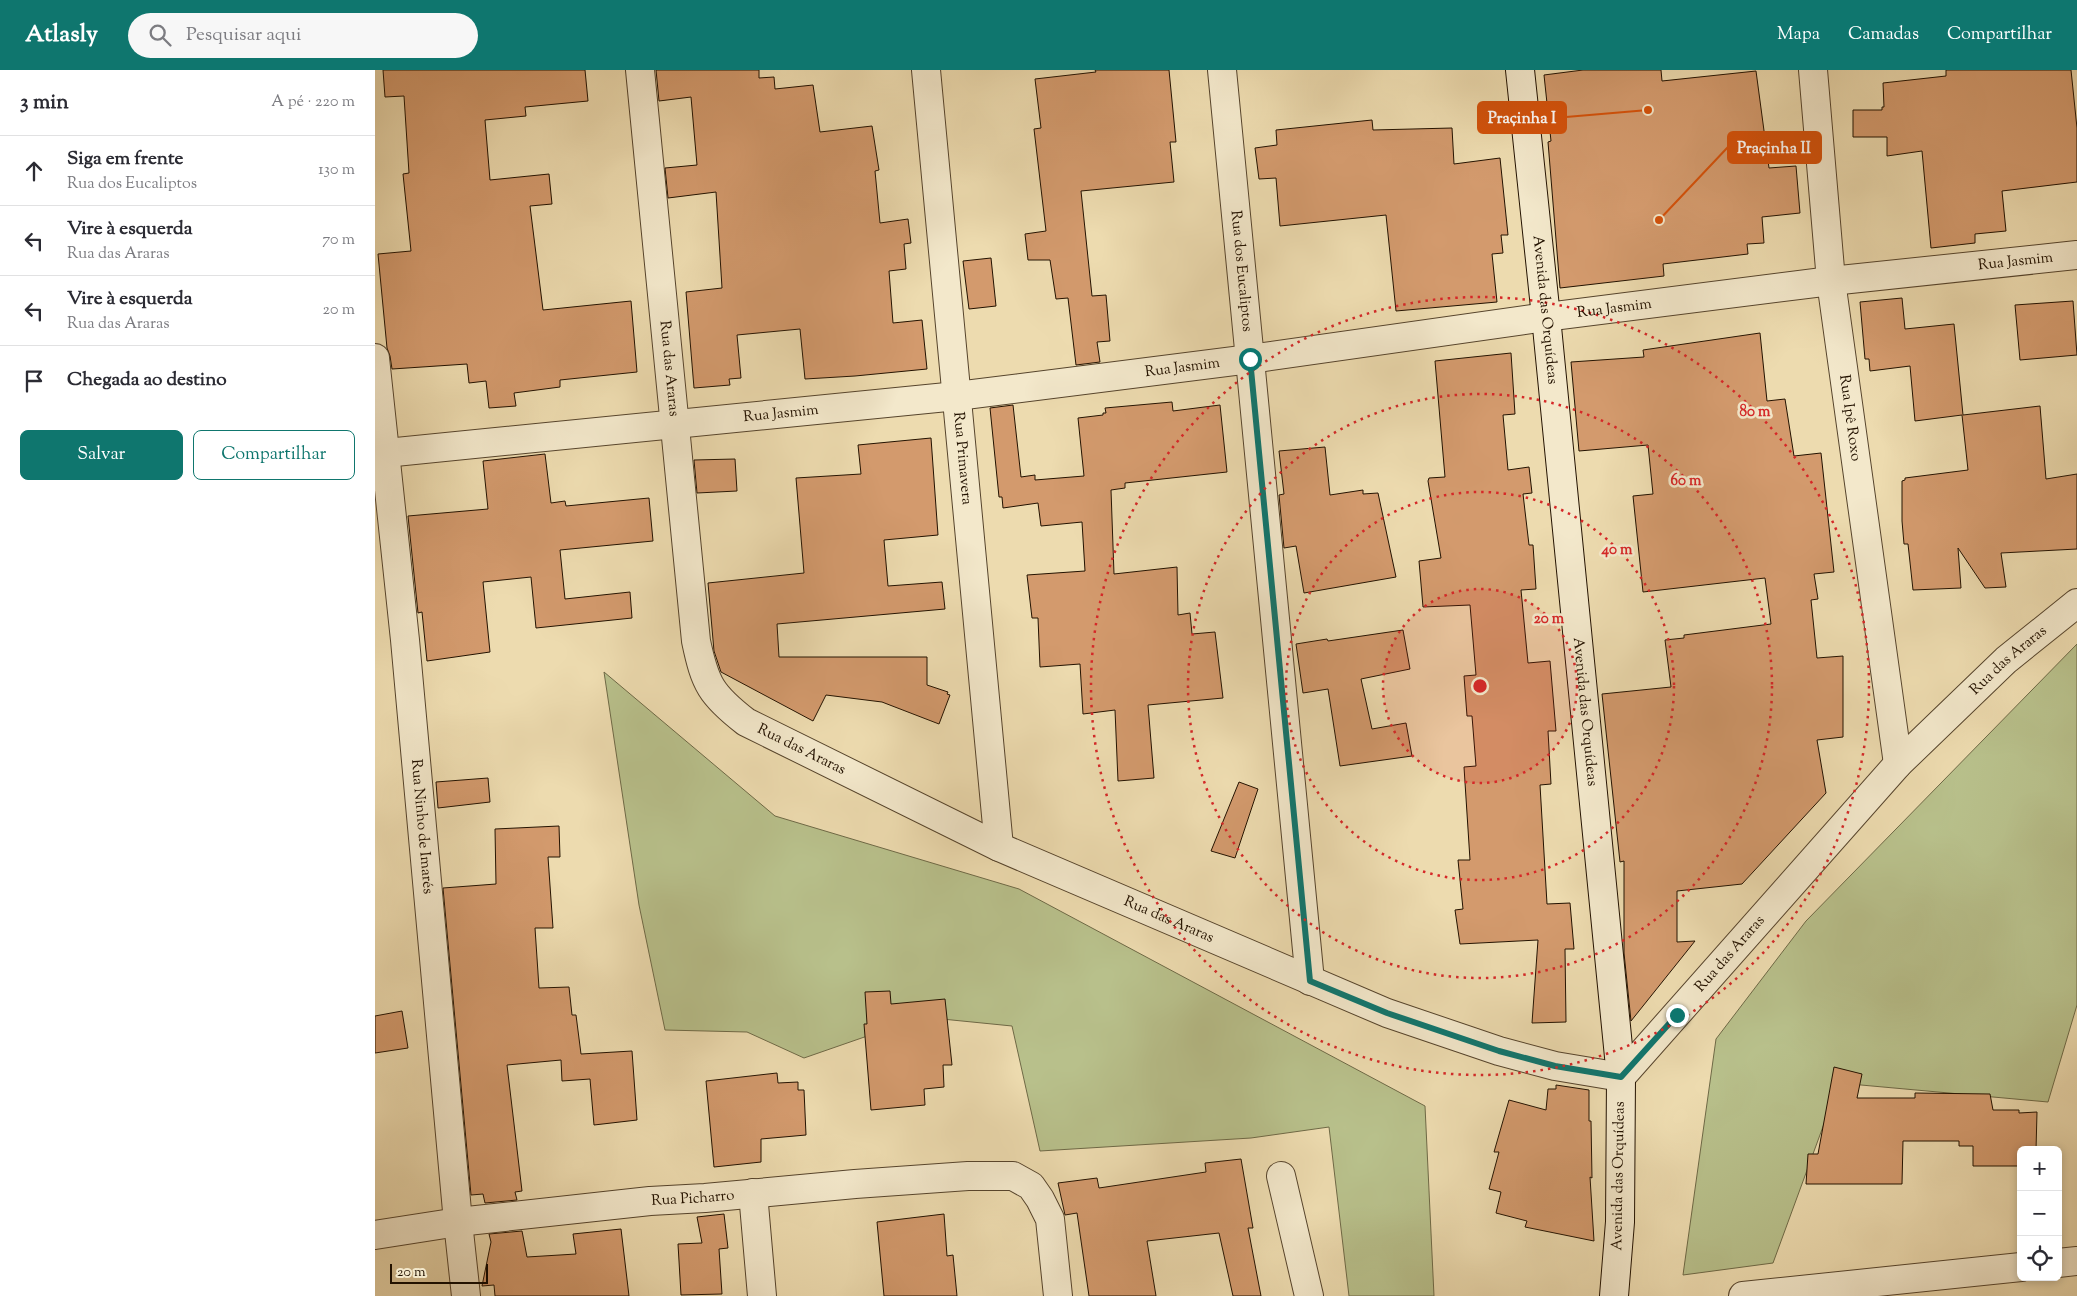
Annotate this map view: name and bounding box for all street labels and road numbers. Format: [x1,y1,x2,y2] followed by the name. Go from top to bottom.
[1225,209,1258,333] street label: Rua dos Eucaliptos
[1527,234,1563,385] street label: Avenida das Orquídeas
[1977,247,2055,276] street label: Rua Jasmim
[1576,293,1654,324] street label: Rua Jasmim
[654,320,684,418] street label: Rua das Araras
[1144,352,1222,383] street label: Rua Jasmim
[1834,373,1866,463] street label: Rua Ipê Roxo
[742,399,820,428] street label: Rua Jasmim
[948,411,977,506] street label: Rua Primavera
[1965,621,2051,700] street label: Rua das Araras
[1567,636,1603,787] street label: Avenida das Orquídeas
[754,719,849,780] street label: Rua das Araras
[405,758,439,895] street label: Rua Ninho de Imarés
[1120,891,1217,948] street label: Rua das Araras
[1690,911,1770,997] street label: Rua das Araras
[1607,1101,1631,1251] street label: Avenida das Orquídeas
[651,1185,735,1211] street label: Rua Picharro

